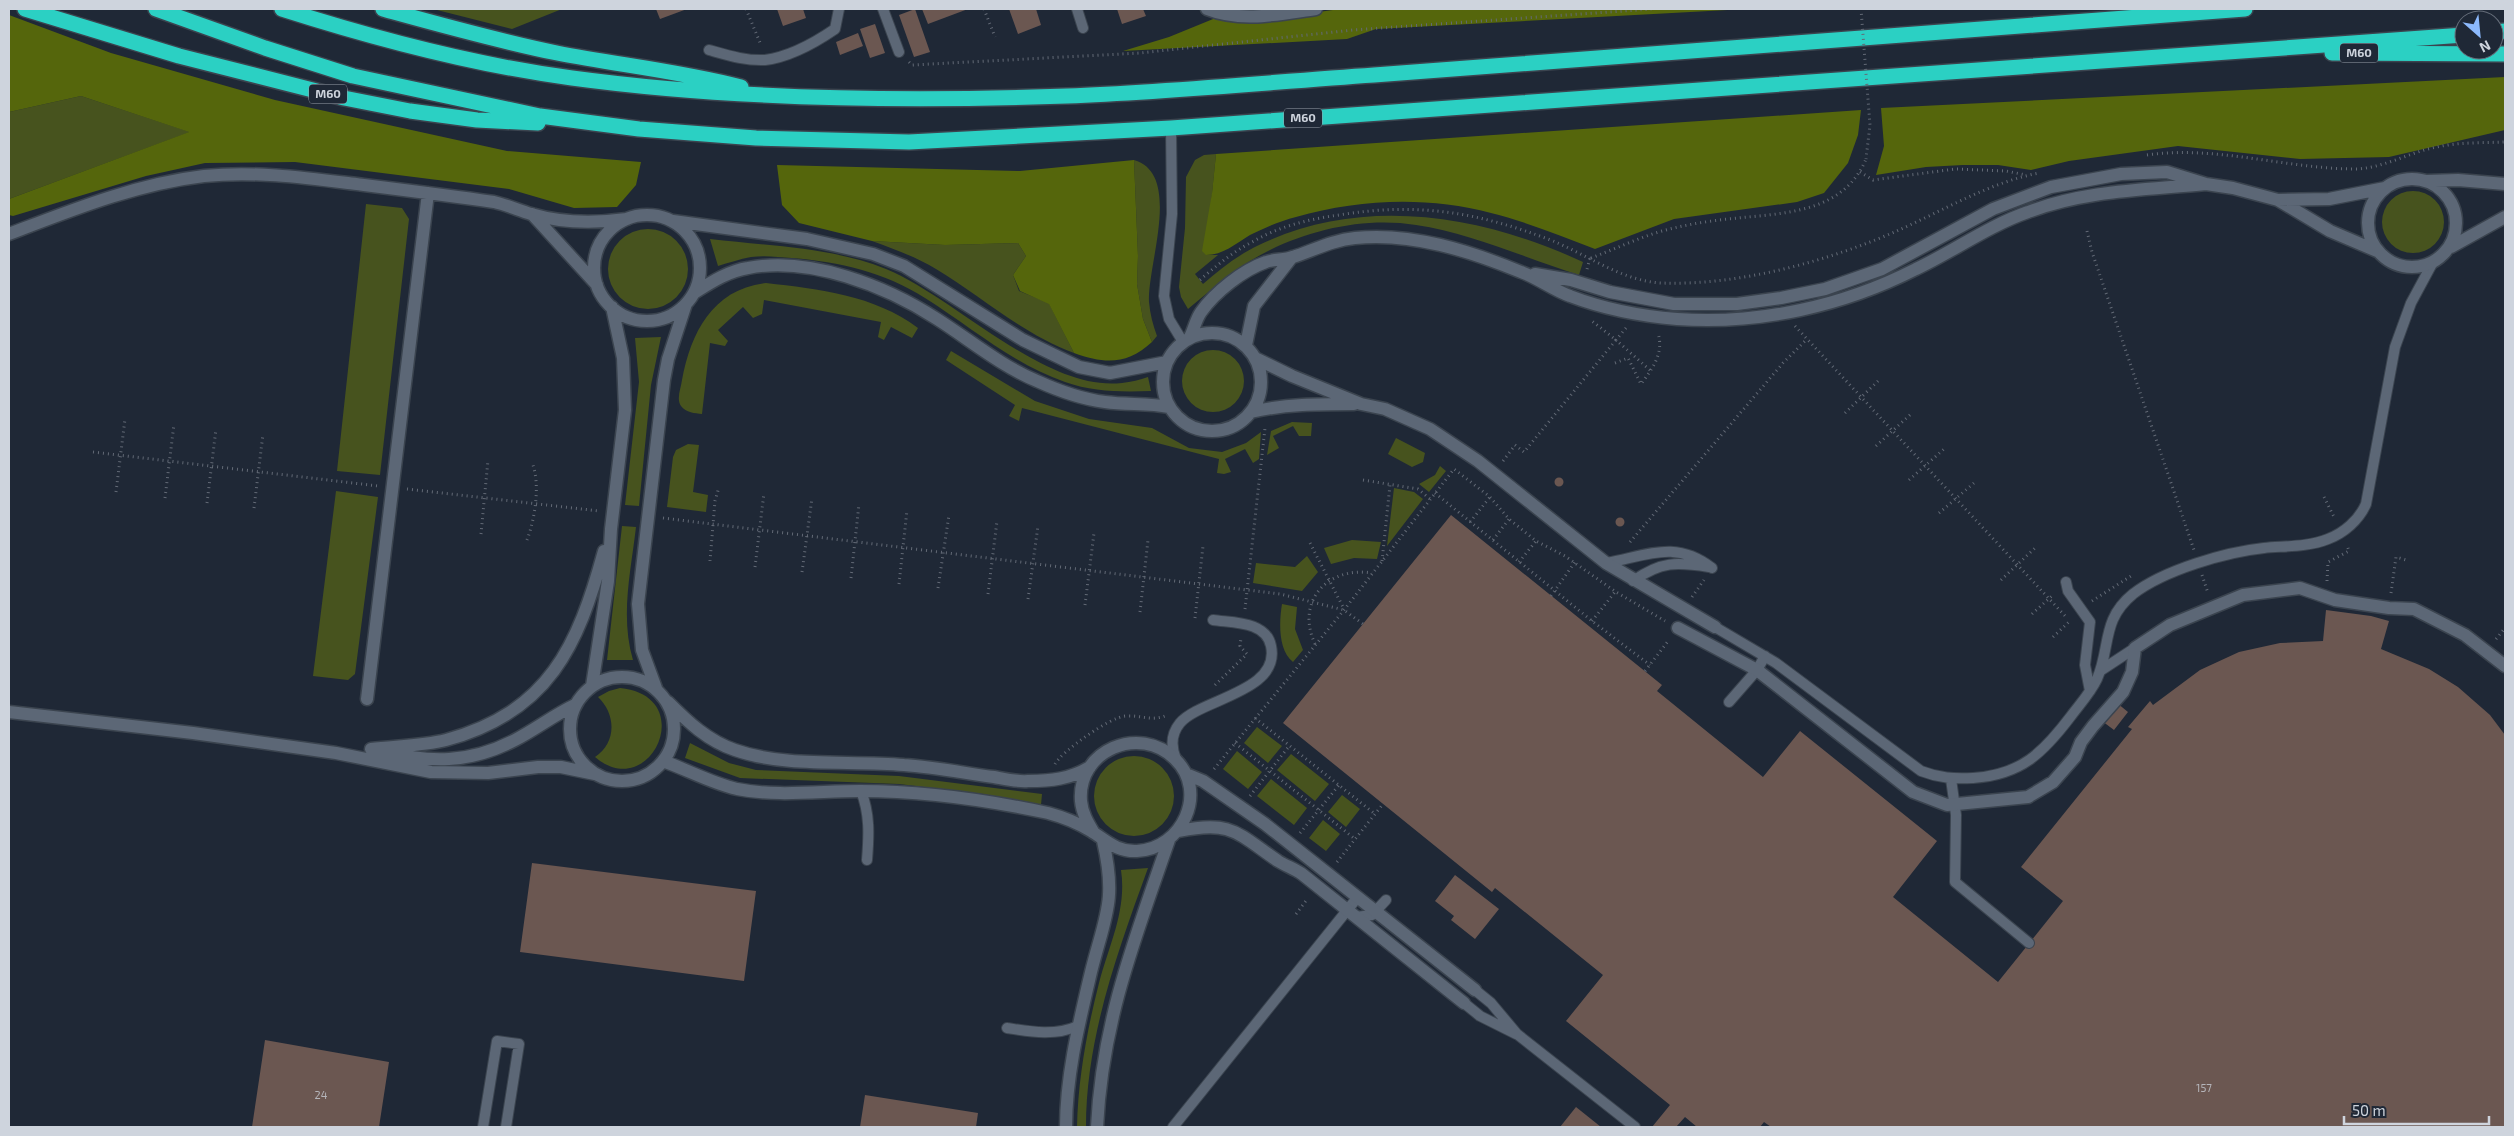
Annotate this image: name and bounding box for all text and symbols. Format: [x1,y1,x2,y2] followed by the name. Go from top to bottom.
[2454,10,2504,60] north arrow
[2477,37,2493,57] text: N
[2340,44,2378,62] road number: M60
[309,85,347,104] road number: M60
[1284,109,1322,128] road number: M60
[2196,1081,2212,1094] house number: 157
[315,1088,328,1101] house number: 24
[2344,1094,2489,1126] scale bar
[2352,1101,2386,1119] text: 50 m

